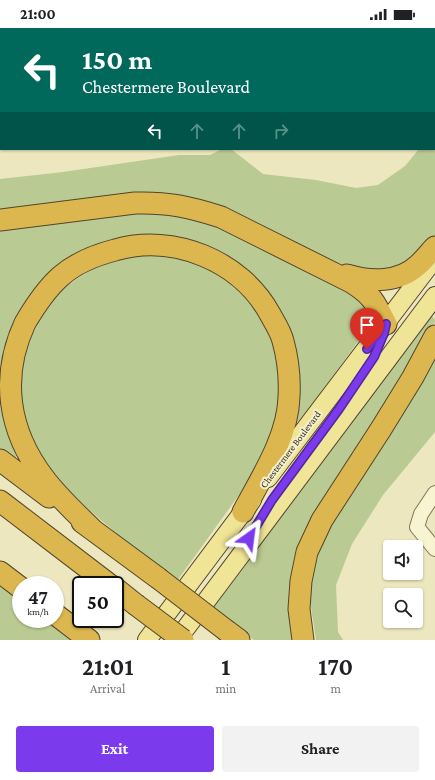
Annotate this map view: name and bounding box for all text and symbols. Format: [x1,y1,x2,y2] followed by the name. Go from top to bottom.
[20,6,56,22] text: 21:00
[16,44,68,96] icon: left
[82,44,152,75] text: 150 m
[82,77,250,97] text: Chestermere Boulevard
[144,120,166,142] icon: left
[186,120,208,142] icon: ahead
[228,120,250,142] icon: ahead
[270,120,292,142] icon: right
[350,308,384,349] pin
[356,314,378,336] icon: arrive
[258,408,323,490] street label: Chestermere Boulevard
[228,517,270,559] position arrow
[383,540,423,628] map controls
[383,540,423,580] button: sound
[72,576,124,628] speed limit sign: 50
[28,586,48,608] text: 47
[383,588,423,628] button: search
[27,606,49,617] text: km/h
[82,653,133,680] text: 21:01
[221,653,230,680] text: 1
[318,653,353,680] text: 170
[90,681,125,696] text: Arrival
[215,681,236,696] text: min
[330,681,341,696] text: m
[16,726,214,772] button: Exit
[222,726,419,772] button: Share

